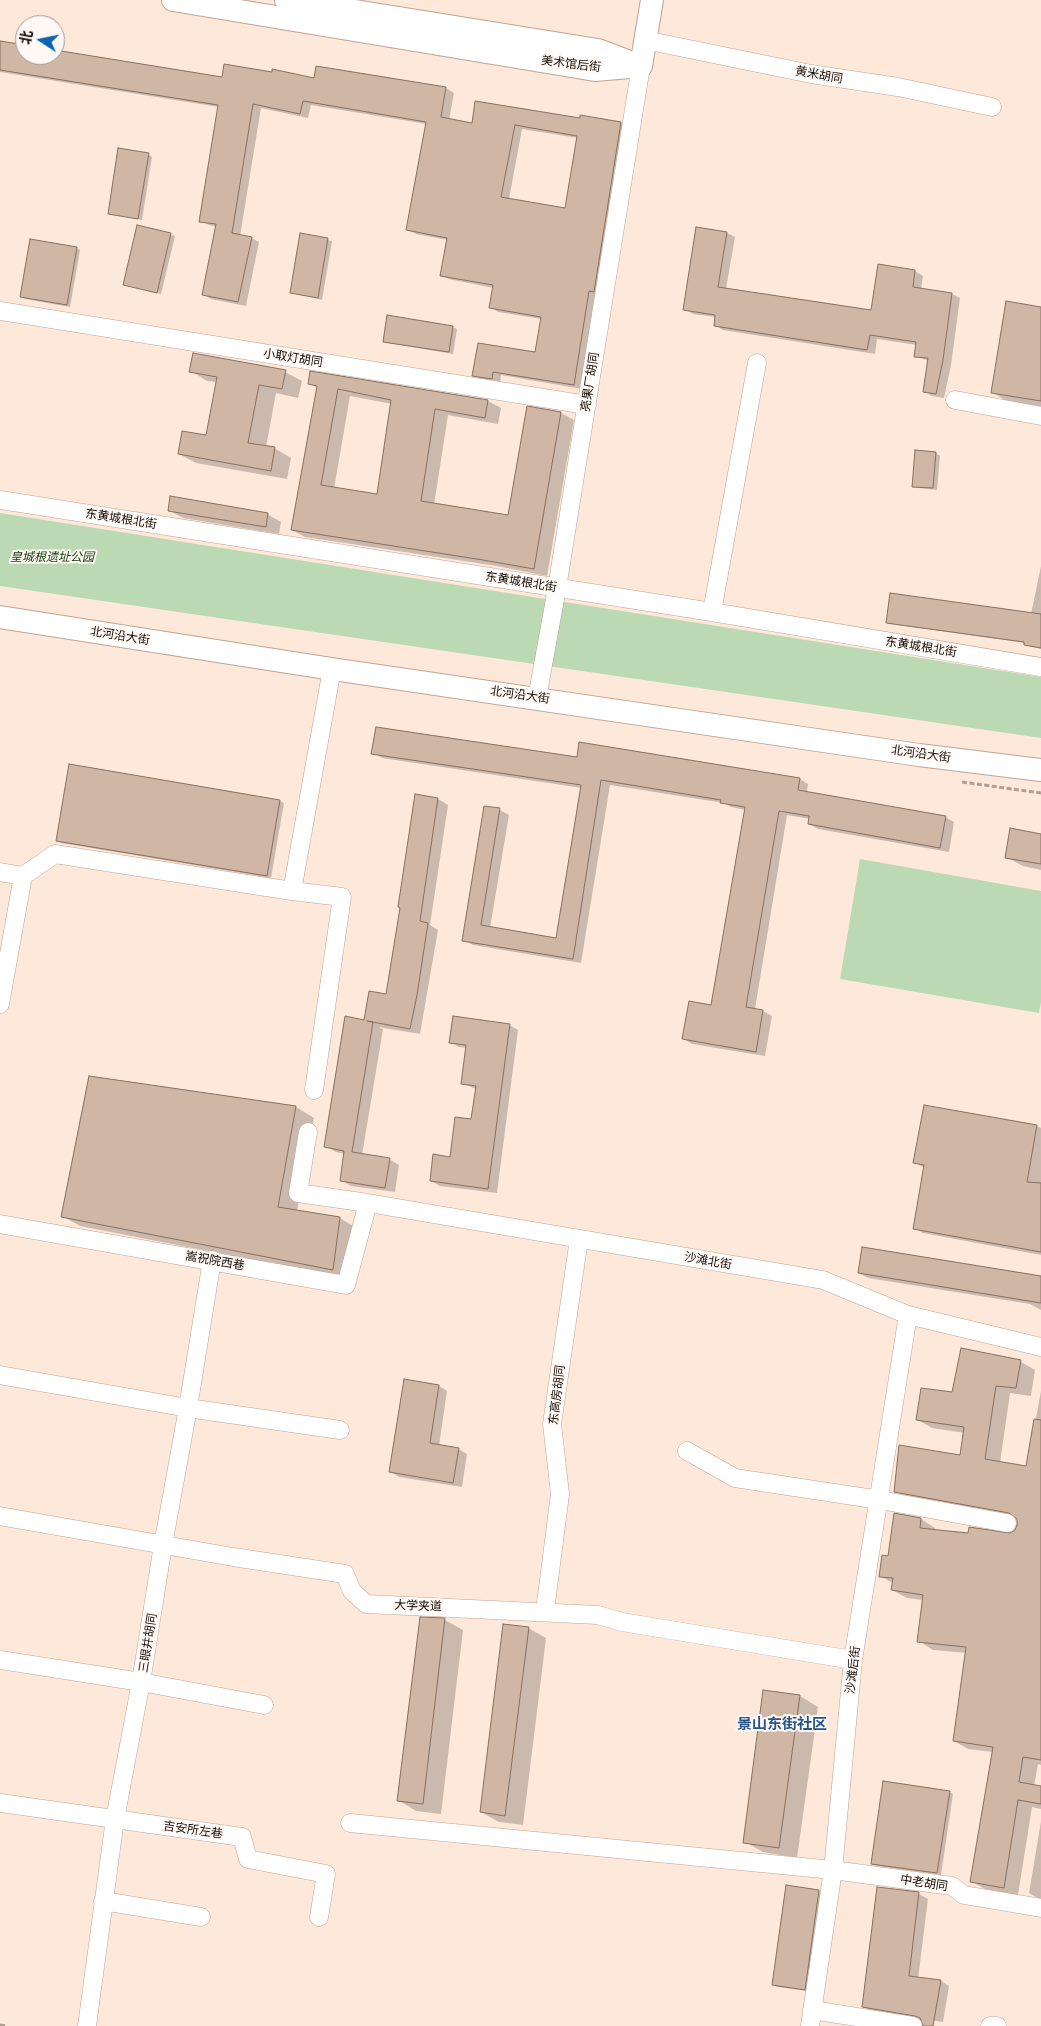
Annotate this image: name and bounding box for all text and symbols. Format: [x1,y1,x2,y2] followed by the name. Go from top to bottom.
[15,15,65,65] north arrow
[17,29,35,46] text: 北
[540,53,602,75] street label: 美术馆后街
[794,64,844,86] street label: 黄米胡同
[262,346,324,370] street label: 小取灯胡同
[578,351,602,413] street label: 亮果厂胡同
[84,506,158,532] street label: 东黄城根北街
[10,550,94,564] park label: 皇城根遗址公园
[484,569,558,595] street label: 东黄城根北街
[89,624,151,648] street label: 北河沿大街
[884,634,958,660] street label: 东黄城根北街
[489,684,551,706] street label: 北河沿大街
[890,743,952,765] street label: 北河沿大街
[184,1249,246,1273] street label: 嵩祝院西巷
[683,1250,733,1272] street label: 沙滩北街
[546,1364,568,1426] street label: 东高房胡同
[394,1598,442,1614] street label: 大学夹道
[136,1612,160,1674] street label: 三眼井胡同
[843,1645,863,1695] street label: 沙滩后街
[737,1715,827,1733] district label: 景山东街社区
[162,1819,224,1841] street label: 吉安所左巷
[899,1872,949,1894] street label: 中老胡同

